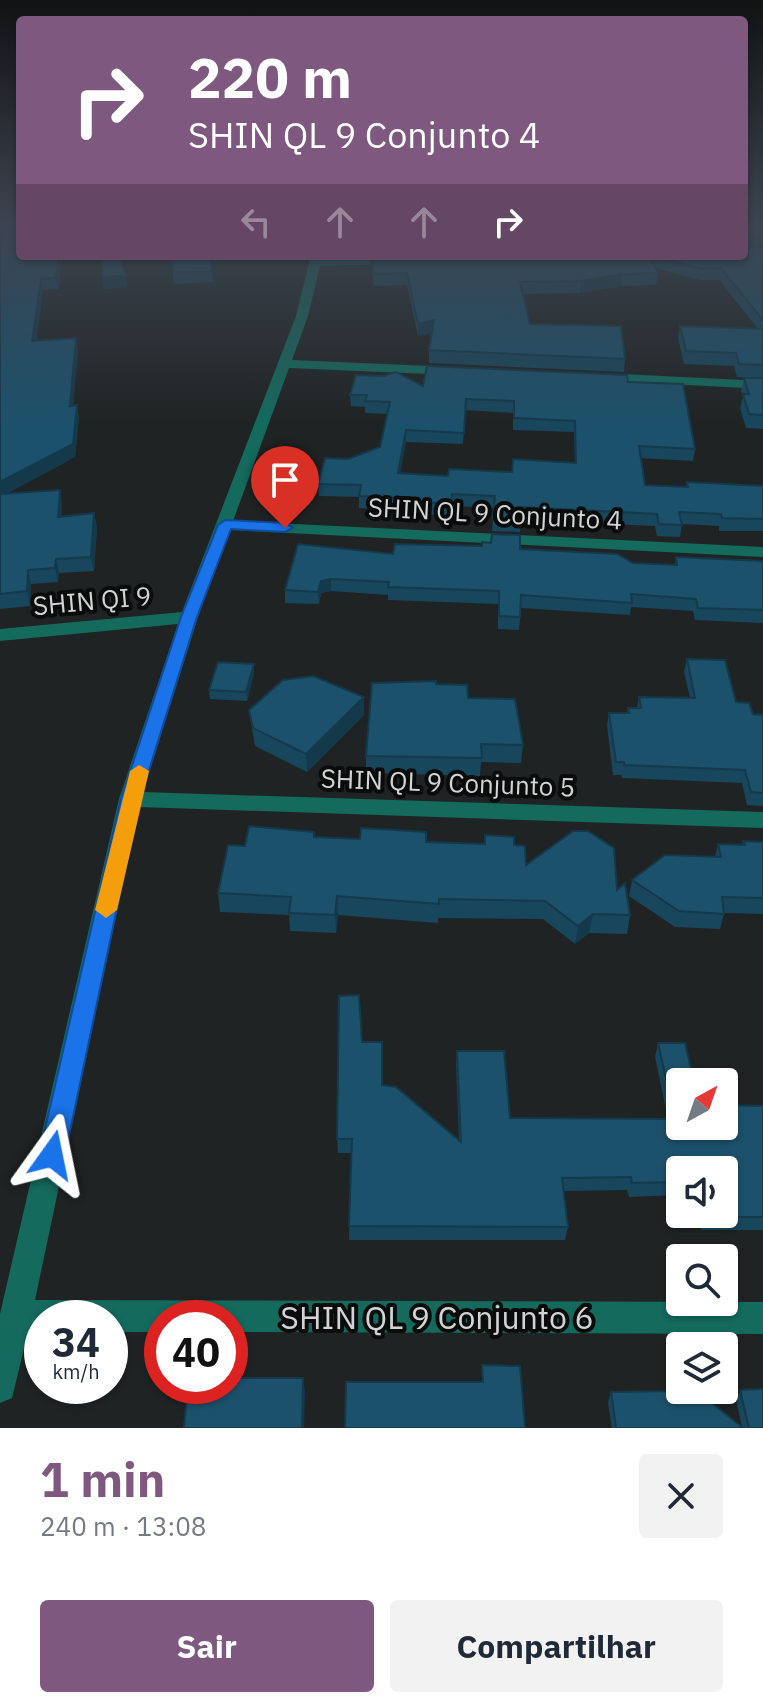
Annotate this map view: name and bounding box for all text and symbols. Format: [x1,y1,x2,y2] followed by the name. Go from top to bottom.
[188,41,352,113] text: 220 m
[56,48,160,152] icon: right
[188,111,540,158] text: SHIN QL 9 Conjunto 4
[234,200,278,244] icon: left
[318,200,362,244] icon: ahead
[402,200,446,244] icon: ahead
[486,200,530,244] icon: right
[251,446,319,528] pin
[263,458,307,502] icon: arrive
[367,489,623,537] street label: SHIN QL 9 Conjunto 4
[31,578,153,622] street label: SHIN QI 9
[320,761,576,803] street label: SHIN QL 9 Conjunto 5
[666,1068,738,1140] north arrow
[666,1068,738,1404] map controls
[10.0,1113,94.0,1197] position arrow
[666,1156,738,1228] button: sound
[666,1244,738,1316] button: search
[280,1296,594,1338] street label: SHIN QL 9 Conjunto 6
[144,1300,248,1404] speed limit sign: 40
[52,1316,100,1368] text: 34
[666,1332,738,1404] button: layers
[52,1358,100,1385] text: km/h
[40,1448,165,1510] text: 1 min
[639,1454,723,1538] button: close
[40,1509,206,1543] text: 240 m · 13:08
[40,1600,374,1692] button: Sair
[390,1600,723,1692] button: Compartilhar

